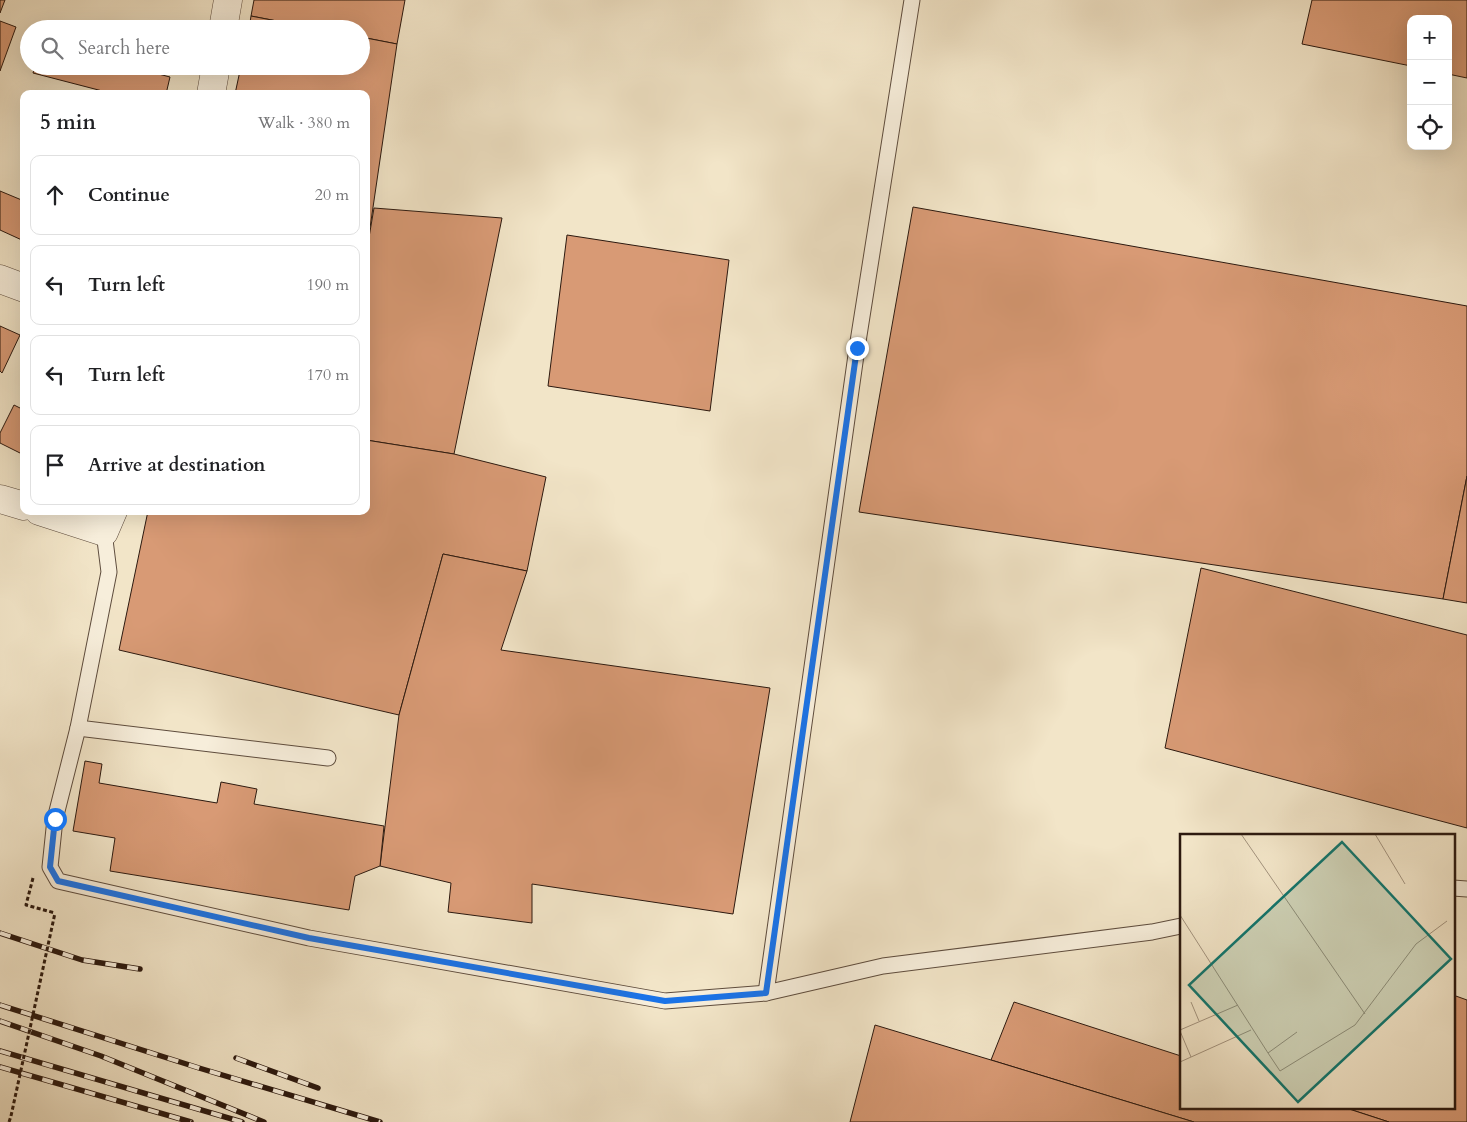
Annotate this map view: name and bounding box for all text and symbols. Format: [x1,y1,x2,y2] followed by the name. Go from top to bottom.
[1407,15,1452,150] map controls
[1407,15,1452,60] button: +
[20,20,370,75] search box
[38,34,66,62] icon: search
[78,35,170,61] text: Search here
[1407,60,1452,105] button: −
[1407,105,1452,150] button: locate
[40,108,96,137] text: 5 min
[258,112,350,134] text: Walk · 380 m
[41,181,69,209] icon: ahead
[88,182,170,208] text: Continue
[315,184,349,206] text: 20 m
[41,271,69,299] icon: left
[88,272,165,298] text: Turn left
[307,274,349,296] text: 190 m
[846,337,869,360] route end
[41,361,69,389] icon: left
[88,362,165,388] text: Turn left
[307,364,349,386] text: 170 m
[41,451,69,479] icon: arrive
[88,452,265,478] text: Arrive at destination
[44,808,67,831] route start
[1180,834,1454,1110] inset map

